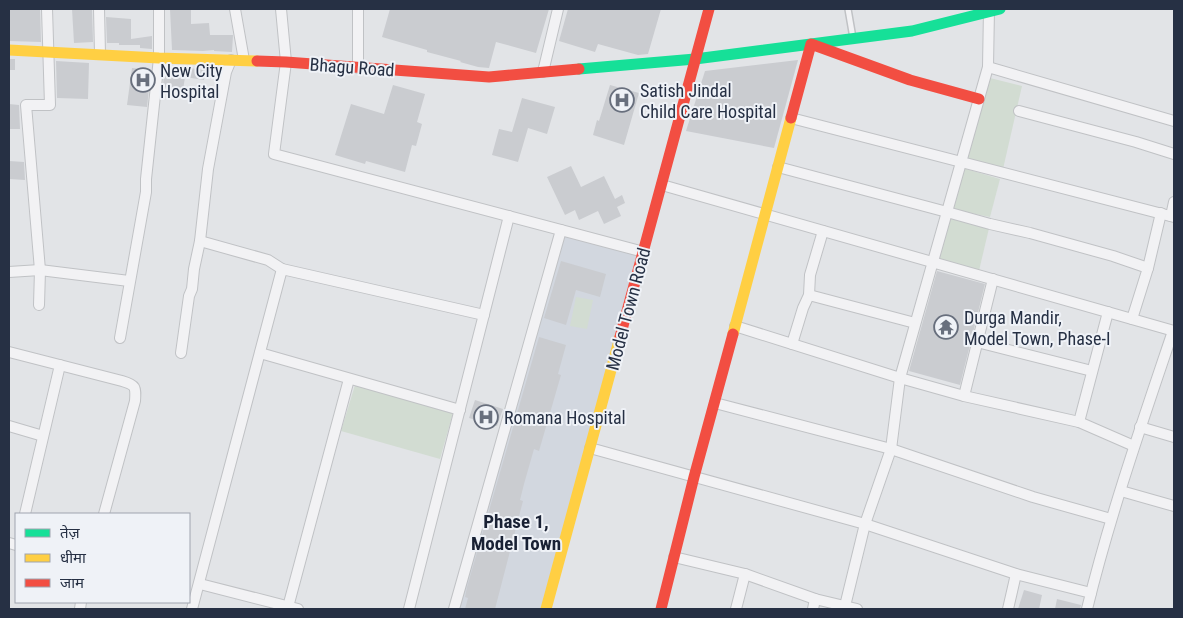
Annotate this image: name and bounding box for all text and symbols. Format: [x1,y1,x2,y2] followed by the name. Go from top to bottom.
[309,54,395,80] street label: Bhagu Road
[160,60,223,102] place label: New City Hospital
[130,67,156,93] hospital icon: New City Hospital
[640,80,776,122] place label: Satish Jindal Child Care Hospital
[609,87,635,113] hospital icon: Satish Jindal Child Care Hospital
[602,245,654,373] street label: Model Town Road
[964,307,1110,349] place label: Durga Mandir, Model Town, Phase-I
[933,314,959,340] temple icon: Durga Mandir, Model Town, Phase-I
[473,404,499,430] hospital icon: Romana Hospital
[504,407,626,428] place label: Romana Hospital
[471,510,561,555] district label: Phase 1, Model Town
[15,513,190,603] legend
[60,524,81,542] text: तेज़
[60,549,87,567] text: धीमा
[60,574,85,592] text: जाम

